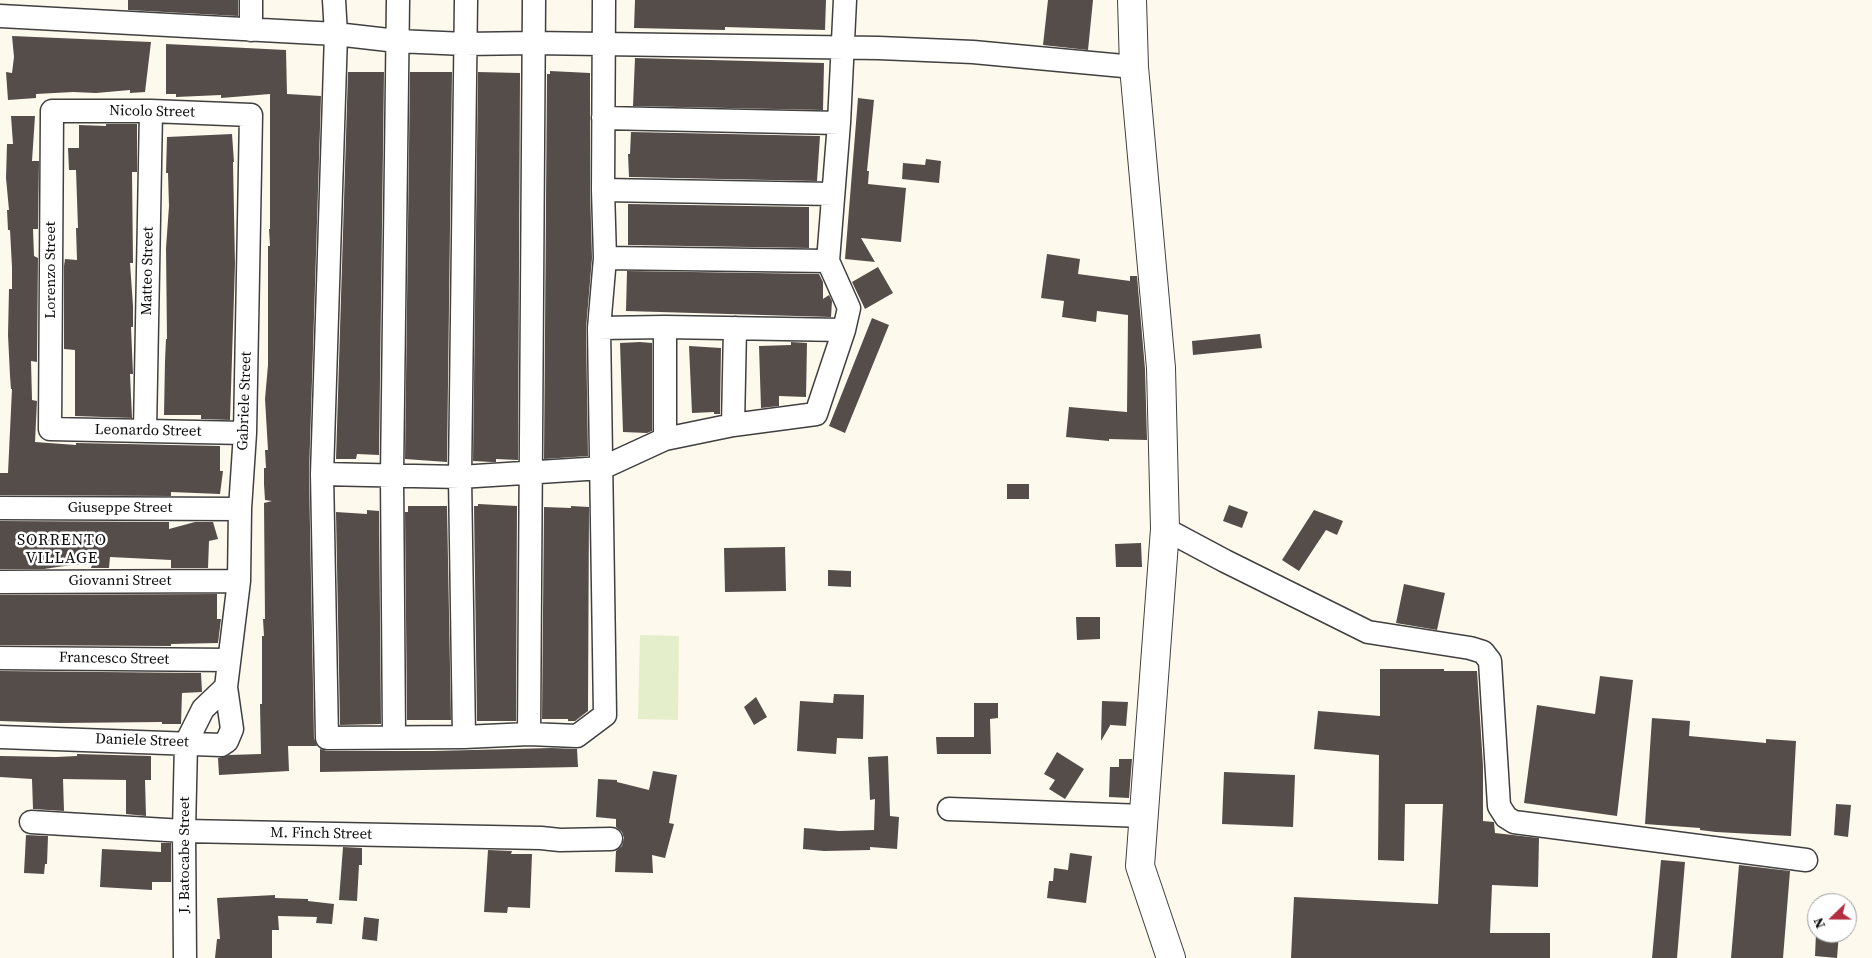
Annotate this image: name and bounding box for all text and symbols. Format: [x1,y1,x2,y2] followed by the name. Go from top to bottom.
[109,102,195,122] street label: Nicolo Street
[42,221,60,319] street label: Lorenzo Street
[138,226,158,316] street label: Matteo Street
[234,351,256,451] street label: Gabriele Street
[95,421,201,441] street label: Leonardo Street
[68,499,172,517] street label: Giuseppe Street
[16,531,108,569] district label: SORRENTO VILLAGE
[69,572,171,590] street label: Giovanni Street
[59,649,169,669] street label: Francesco Street
[95,730,189,752] street label: Daniele Street
[176,797,194,913] street label: J. Batocabe Street
[270,824,372,844] street label: M. Finch Street
[1807,893,1857,943] north arrow
[1808,915,1830,932] text: N

